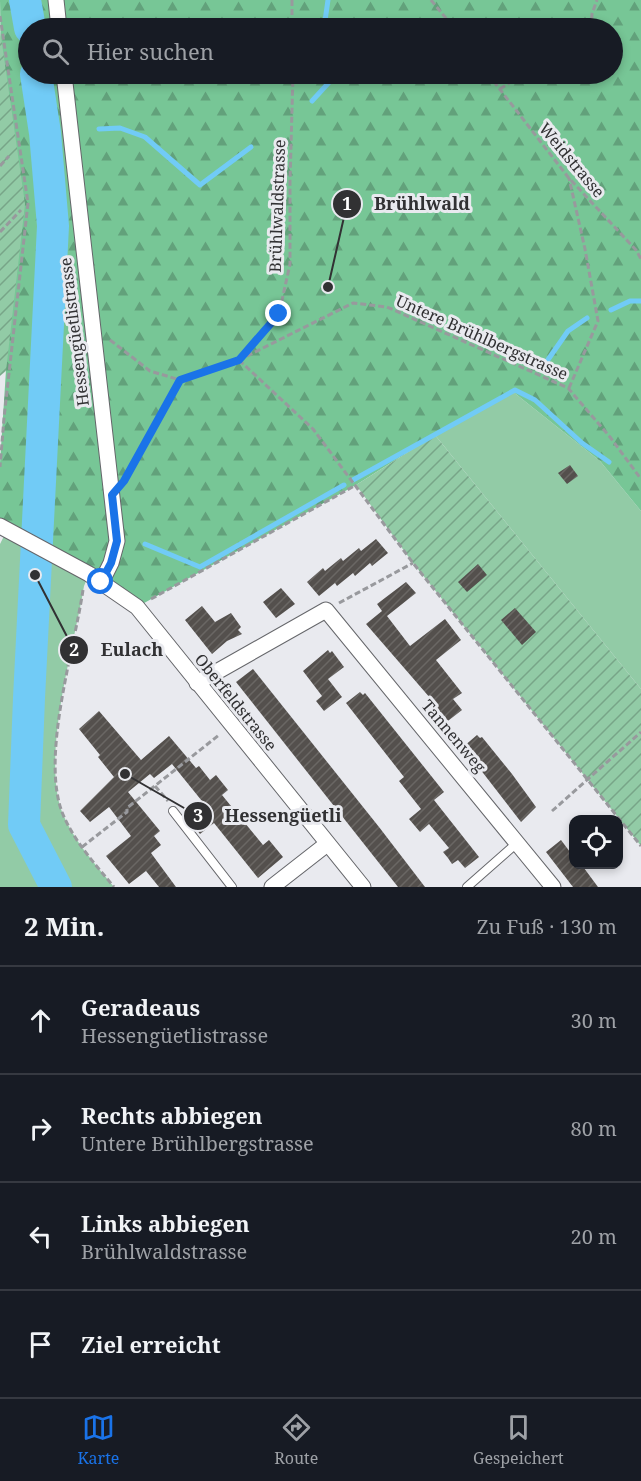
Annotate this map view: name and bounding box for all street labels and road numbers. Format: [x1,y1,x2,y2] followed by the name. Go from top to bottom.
[534,118,610,202] street label: Weidstrasse
[264,139,290,273] street label: Brühlwaldstrasse
[54,256,94,408] street label: Hessengüetlistrasse
[393,289,571,385] street label: Untere Brühlbergstrasse
[190,649,282,755] street label: Oberfeldstrasse
[417,695,491,777] street label: Tannenweg

